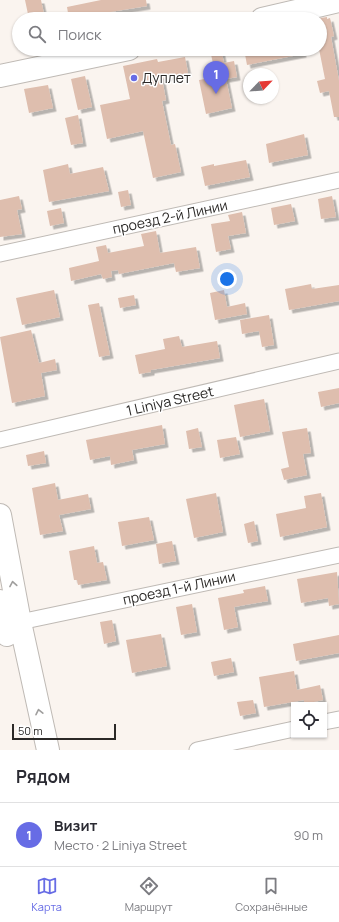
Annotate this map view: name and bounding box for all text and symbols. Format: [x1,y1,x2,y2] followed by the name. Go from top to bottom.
[12,12,327,56] search box
[26,23,48,45] icon: search
[58,24,102,45] text: Поиск
[203,61,229,94] pin: 1
[142,68,191,87] place label: Дуплет
[243,68,279,104] north arrow
[129,73,139,83] marker: Дуплет
[111,195,229,238] street label: проезд 2-й Линии
[217,269,237,289] your location
[124,381,216,420] street label: 1 Liniya Street
[121,566,237,609] street label: проезд 1-й Линии
[9,581,17,587] one-way arrow
[291,702,327,738] map controls
[291,702,327,738] button: locate
[36,709,44,715] one-way arrow
[12,722,116,741] scale bar
[18,723,43,738] text: 50 m
[16,765,70,788] text: Рядом
[54,815,98,836] text: Визит
[26,826,32,844] text: 1
[293,826,323,844] text: 90 m
[54,836,187,854] text: Место · 2 Liniya Street
[31,875,62,914] tab: Карта
[125,875,173,914] tab: Маршрут
[235,875,308,914] tab: Сохранённые

